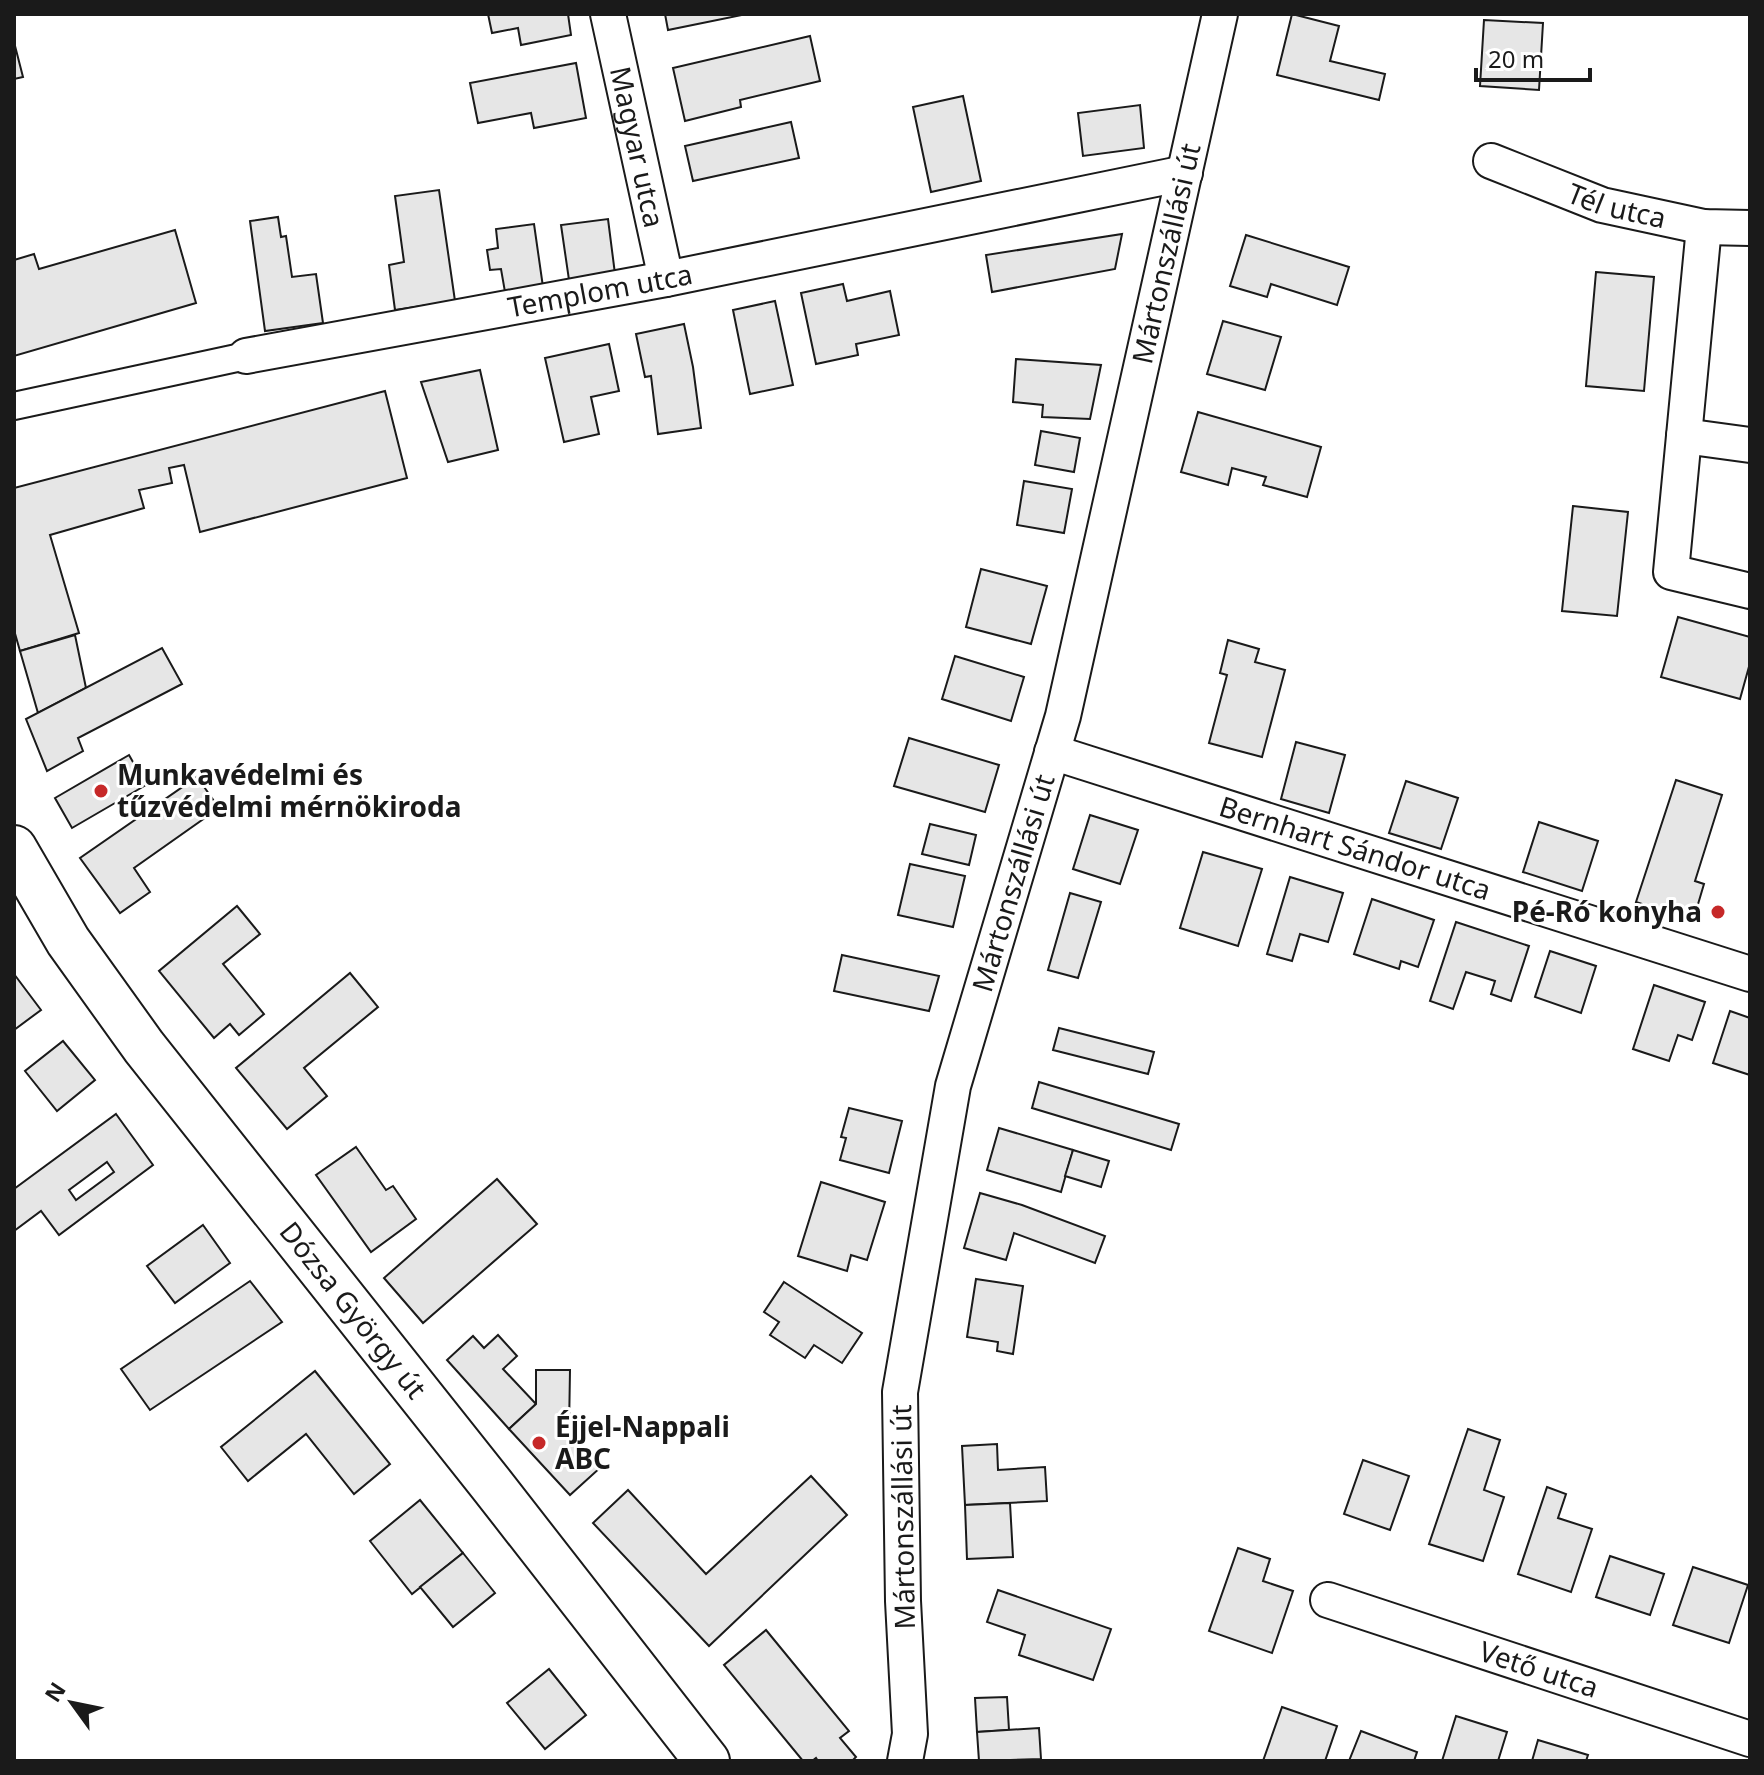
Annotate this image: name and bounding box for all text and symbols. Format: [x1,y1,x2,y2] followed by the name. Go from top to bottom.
[1476,32,1590,82] scale bar
[1488,42,1544,75] text: 20 m
[602,63,674,231] street label: Magyar utca
[1122,140,1209,367] street label: Mártonszállási út
[1562,173,1670,236] street label: Tél utca
[504,254,696,326] street label: Templom utca
[117,755,461,825] place label: Munkavédelmi és tűzvédelmi mérnökiroda
[962,769,1063,996] street label: Mártonszállási út
[92,782,110,800] marker: Munkavédelmi és tűzvédelmi mérnökiroda
[1215,786,1496,908] street label: Bernhart Sándor utca
[1512,892,1702,930] place label: Pé-Ró konyha
[1709,903,1727,921] marker: Pé-Ró konyha
[272,1213,436,1406] street label: Dózsa György út
[881,1404,923,1630] street label: Mártonszállási út
[555,1407,730,1477] place label: Éjjel-Nappali ABC
[530,1434,548,1452] marker: Éjjel-Nappali ABC
[1475,1631,1604,1706] street label: Vető utca
[32,1663,112,1743] north arrow
[37,1676,72,1707] text: N

